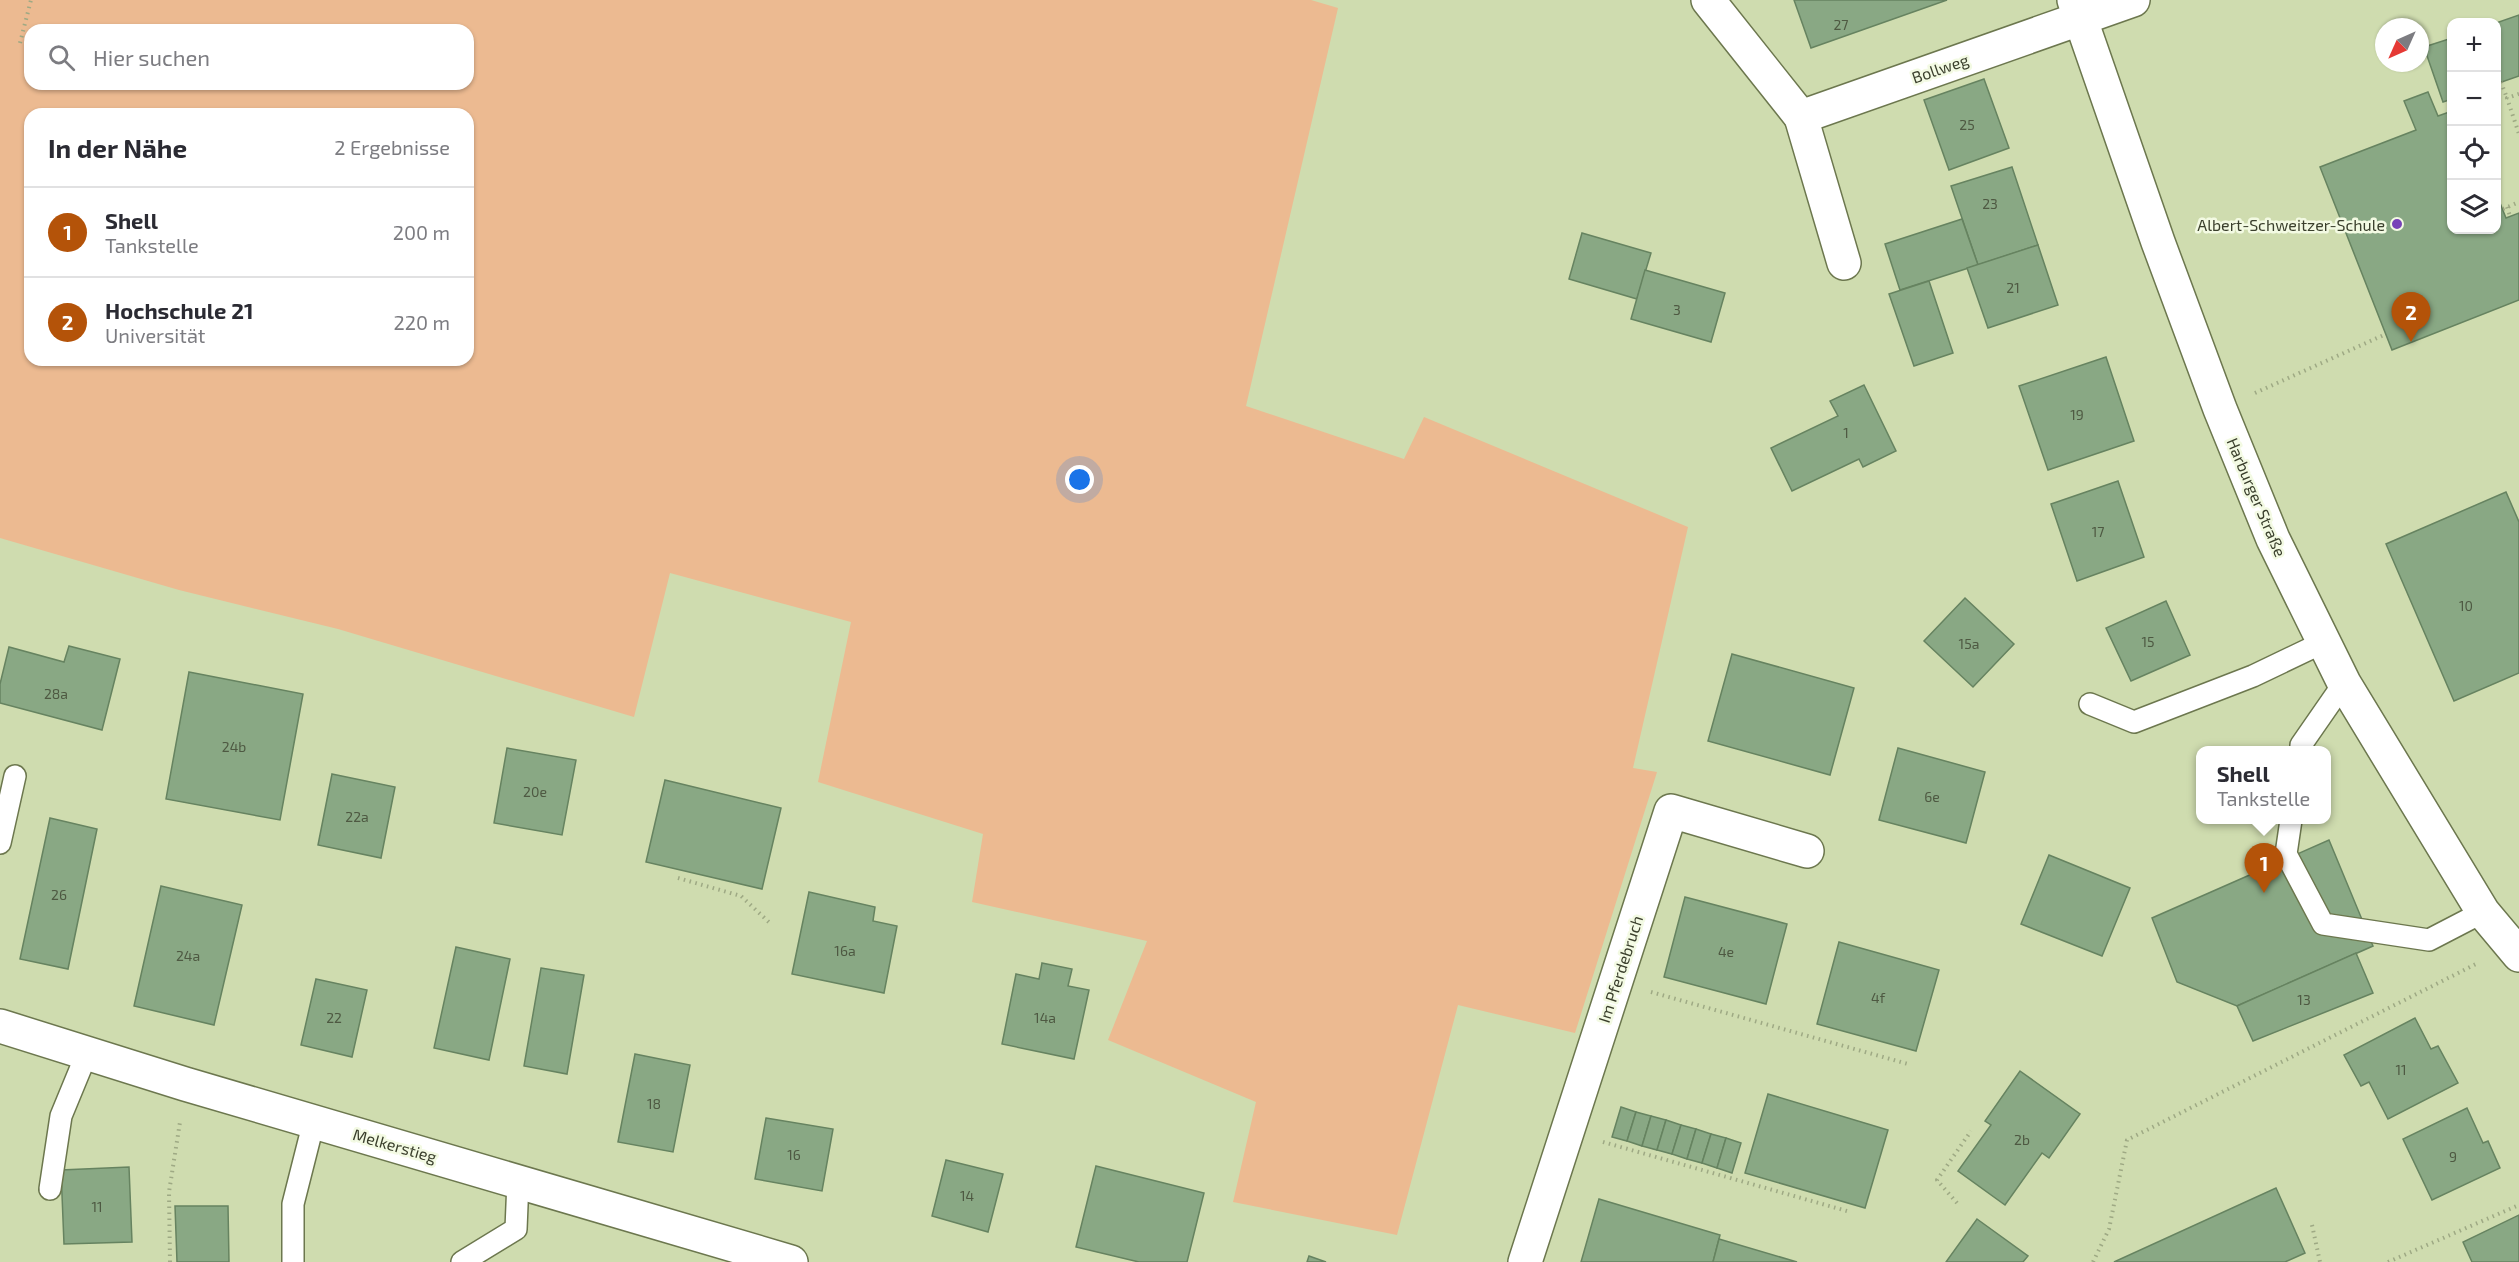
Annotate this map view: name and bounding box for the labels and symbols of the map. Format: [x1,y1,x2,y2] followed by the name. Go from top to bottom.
[1833,16,1849,33] house number: 27
[2375,18,2429,72] north arrow
[1909,49,1971,87] street label: Bollweg
[1959,116,1975,133] house number: 25
[1982,195,1998,212] house number: 23
[2197,215,2385,234] place label: Albert-Schweitzer-Schule
[2390,217,2404,231] marker: Albert-Schweitzer-Schule
[2006,279,2020,296] house number: 21
[2392,292,2430,342] pin: 2
[1673,301,1681,318] house number: 3
[2070,406,2084,423] house number: 19
[1843,424,1849,441] house number: 1
[2223,435,2291,559] street label: Harburger Straße
[1065,465,1094,494] your location
[2092,523,2104,540] house number: 17
[2459,597,2473,614] house number: 10
[2141,633,2155,650] house number: 15
[1959,635,1979,652] house number: 15a
[44,685,68,702] house number: 28a
[222,738,246,755] house number: 24b
[523,783,547,800] house number: 20e
[1924,788,1940,805] house number: 6e
[345,808,369,825] house number: 22a
[2244,844,2284,893] pin: 1
[51,886,67,903] house number: 26
[1594,913,1646,1025] street label: Im Pferdebruch
[834,942,856,959] house number: 16a
[1718,943,1734,960] house number: 4e
[176,947,200,964] house number: 24a
[1871,989,1886,1006] house number: 4f
[2297,991,2311,1008] house number: 13
[326,1009,342,1026] house number: 22
[1034,1009,1056,1026] house number: 14a
[2395,1061,2407,1078] house number: 11
[647,1095,661,1112] house number: 18
[351,1124,439,1166] street label: Melkerstieg
[2014,1131,2030,1148] house number: 2b
[787,1146,801,1163] house number: 16
[2449,1148,2457,1165] house number: 9
[960,1187,974,1204] house number: 14
[91,1198,103,1215] house number: 11

